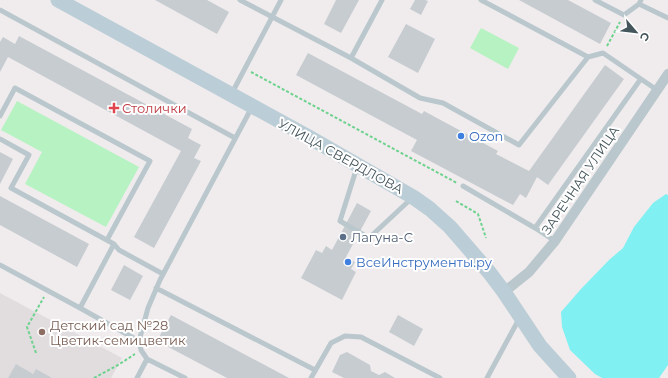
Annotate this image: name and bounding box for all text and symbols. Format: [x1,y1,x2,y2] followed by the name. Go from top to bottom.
[616,12,656,52] north arrow
[637,30,653,44] text: С
[122,100,187,116] place label: Столички
[109,103,119,113] marker: Столички
[276,115,407,197] street label: УЛИЦА СВЕРДЛОВА
[538,122,622,237] street label: ЗАРЕЧНАЯ УЛИЦА
[469,128,503,144] place label: Ozon
[456,131,466,141] marker: Ozon
[351,229,413,245] place label: Лагуна-С
[338,232,348,242] marker: Лагуна-С
[356,254,493,270] place label: ВсеИнструменты.ру
[343,257,353,267] marker: ВсеИнструменты.ру
[50,317,186,348] place label: Детский сад №28 Цветик-семицветик
[37,327,47,337] marker: Детский сад №28 Цветик-семицветик

